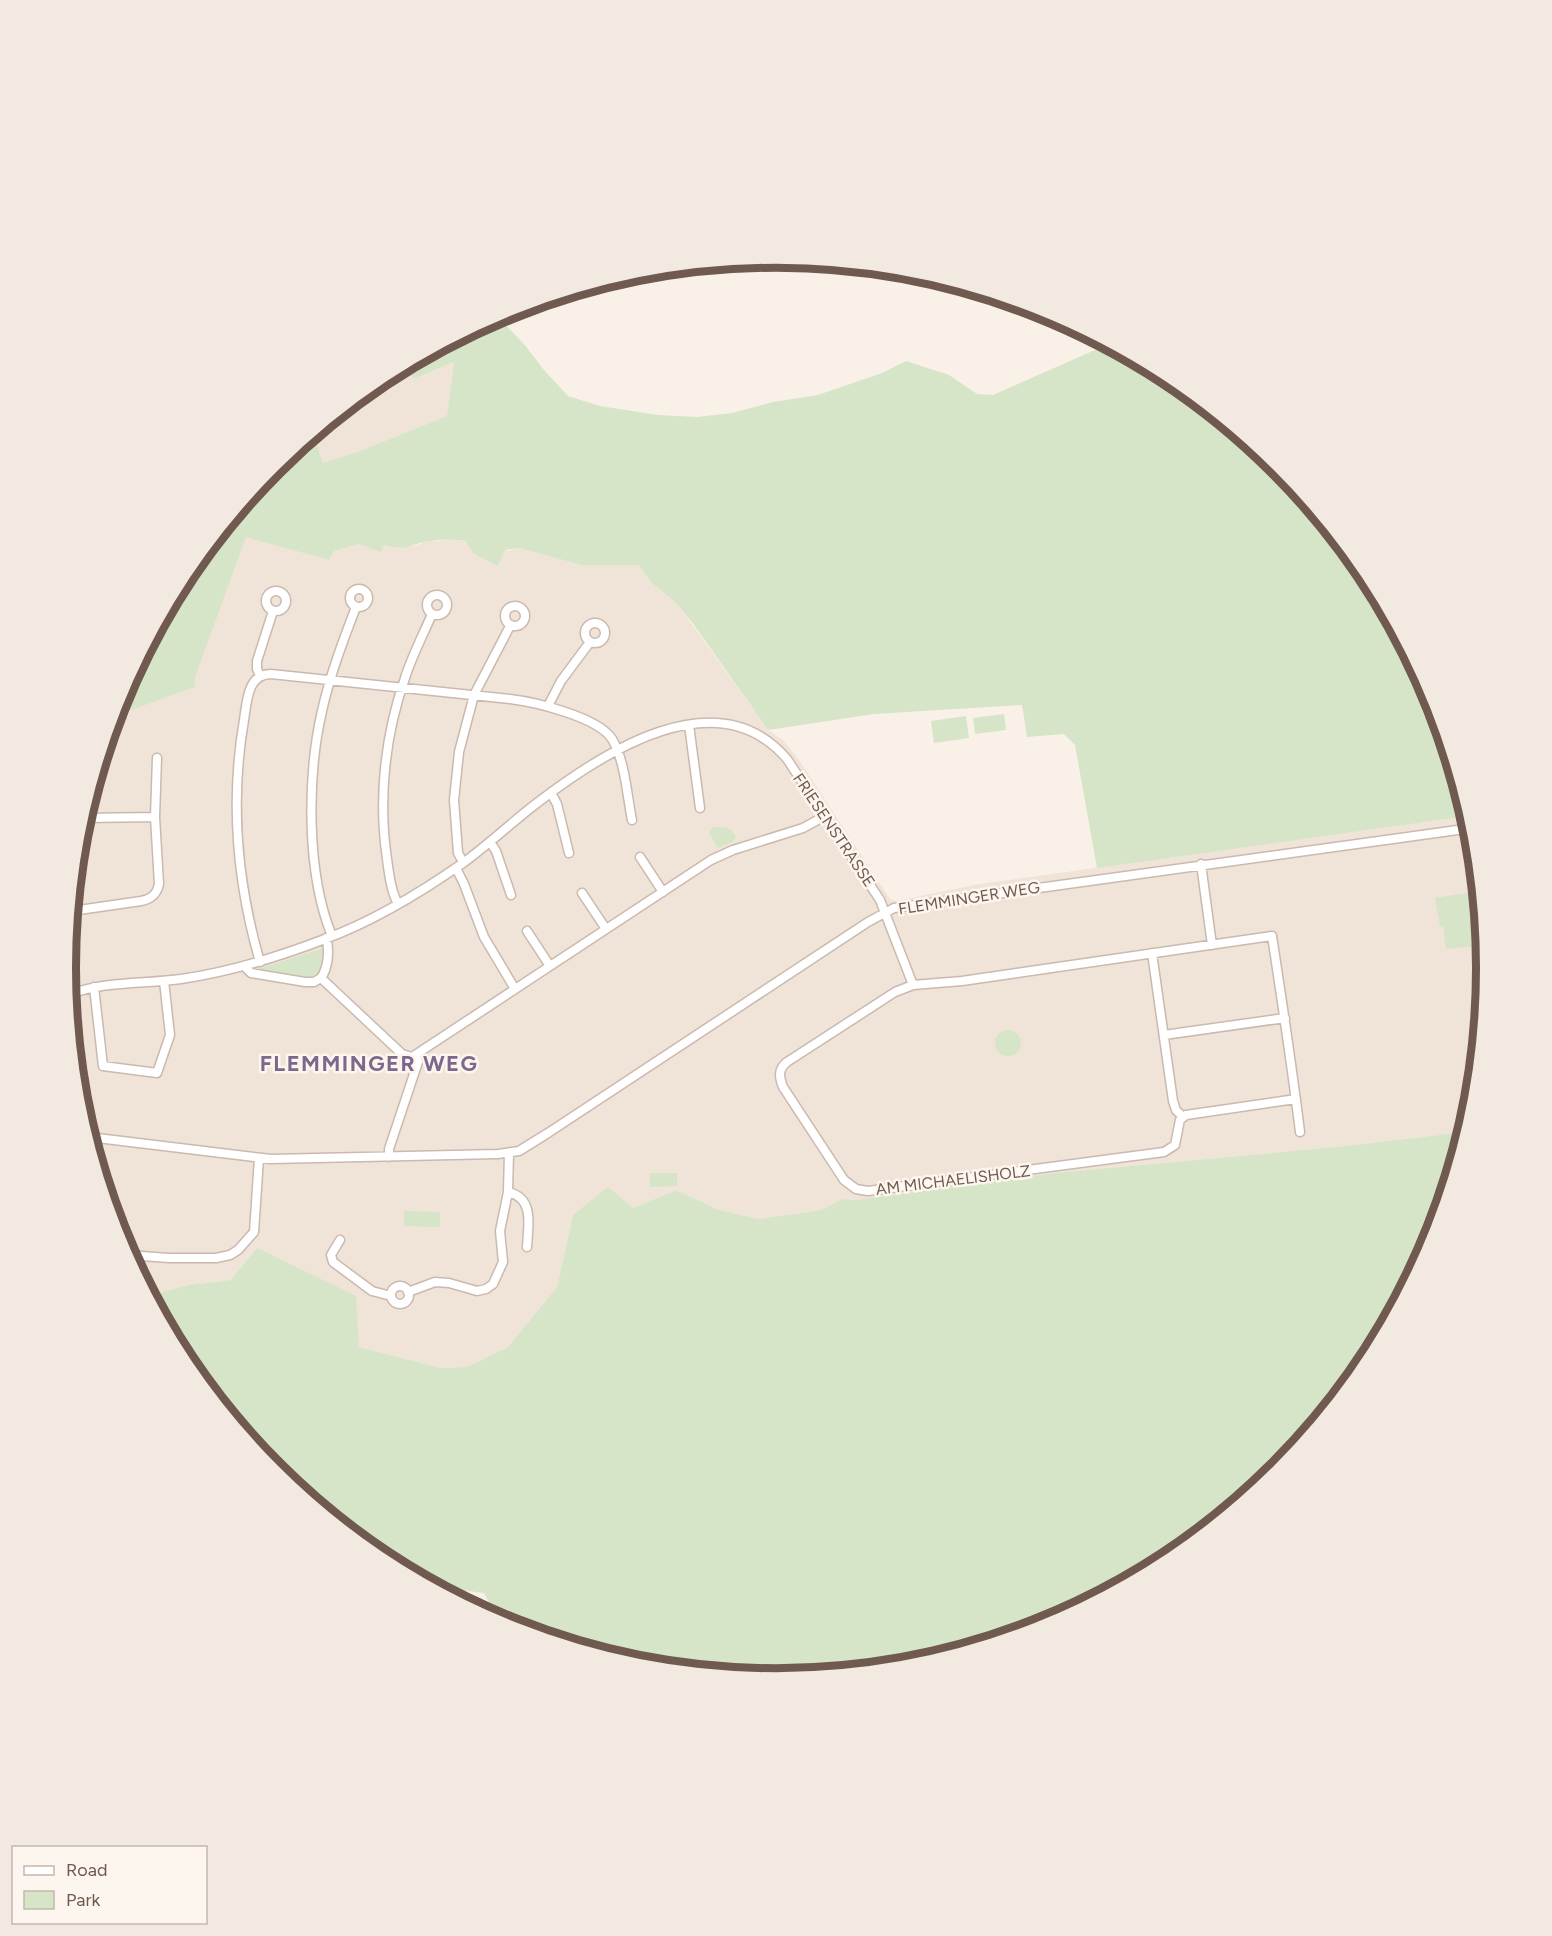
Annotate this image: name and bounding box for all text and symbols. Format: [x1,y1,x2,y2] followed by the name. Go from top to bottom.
[789,770,879,890] street label: FRIESENSTRASSE
[897,877,1041,919] street label: FLEMMINGER WEG
[260,1050,478,1077] district label: FLEMMINGER WEG
[875,1161,1031,1199] street label: AM MICHAELISHOLZ
[12,1846,207,1924] legend
[66,1859,107,1881] text: Road
[66,1889,101,1911] text: Park

